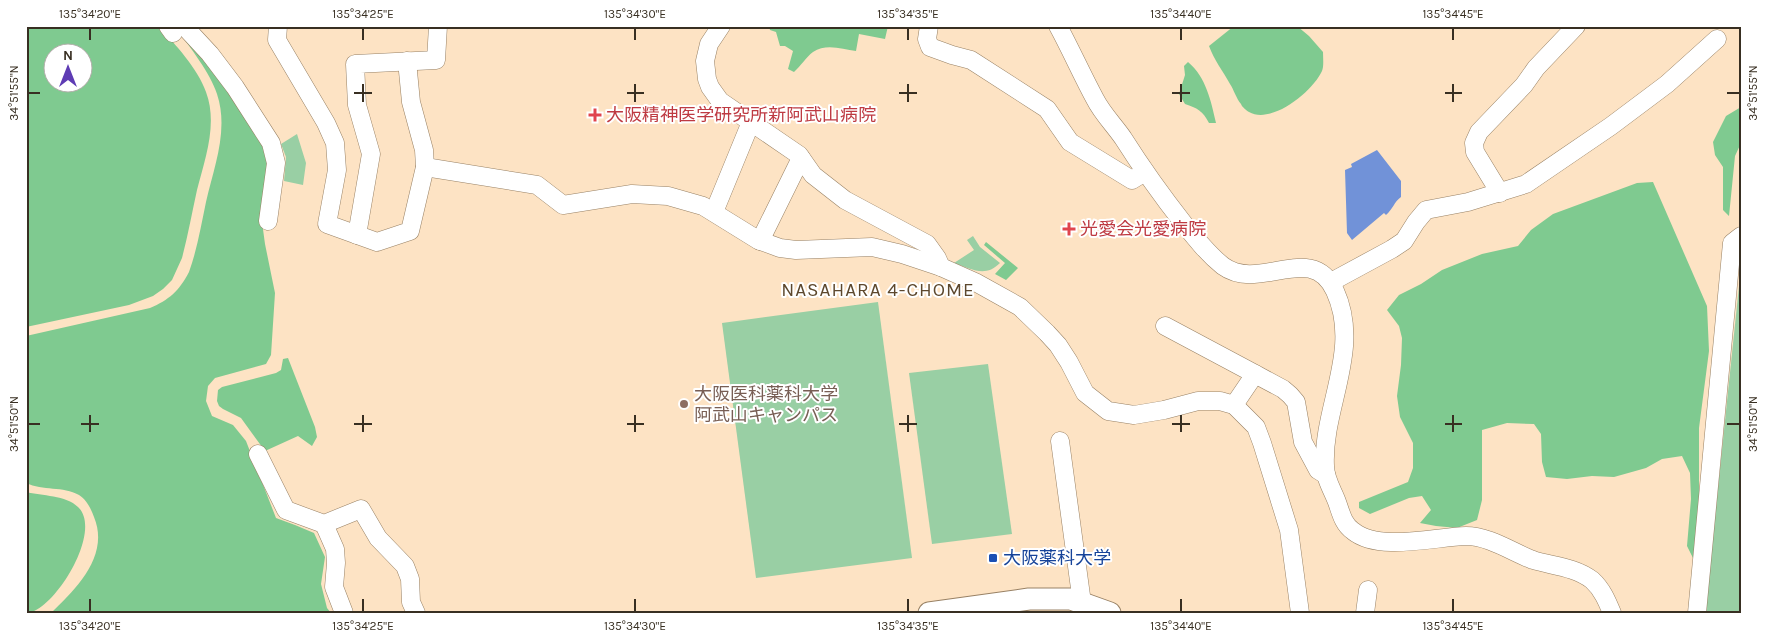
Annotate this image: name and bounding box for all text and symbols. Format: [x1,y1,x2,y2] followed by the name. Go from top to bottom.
[59,7,121,21] text: 135°34'20"E
[332,7,394,21] text: 135°34'25"E
[604,7,666,21] text: 135°34'30"E
[877,7,939,21] text: 135°34'35"E
[1150,7,1212,21] text: 135°34'40"E
[1422,7,1484,21] text: 135°34'45"E
[42,42,92,92] north arrow
[63,47,73,64] text: N
[7,65,21,121] text: 34°51'55"N
[1746,65,1760,121] text: 34°51'55"N
[606,104,876,126] place label: 大阪精神医学研究所新阿武山病院
[588,108,602,122] marker: 大阪精神医学研究所新阿武山病院
[1080,218,1206,240] place label: 光愛会光愛病院
[1062,222,1076,236] marker: 光愛会光愛病院
[781,279,975,301] district label: NASAHARA 4-CHOME
[694,383,838,426] place label: 大阪医科薬科大学 阿武山キャンパス
[7,396,21,452] text: 34°51'50"N
[1746,396,1760,452] text: 34°51'50"N
[678,398,690,410] marker: 大阪医科薬科大学 阿武山キャンパス
[1003,547,1111,569] place label: 大阪薬科大学
[987,552,999,564] marker: 大阪薬科大学
[59,619,121,633] text: 135°34'20"E
[332,619,394,633] text: 135°34'25"E
[604,619,666,633] text: 135°34'30"E
[877,619,939,633] text: 135°34'35"E
[1150,619,1212,633] text: 135°34'40"E
[1422,619,1484,633] text: 135°34'45"E

